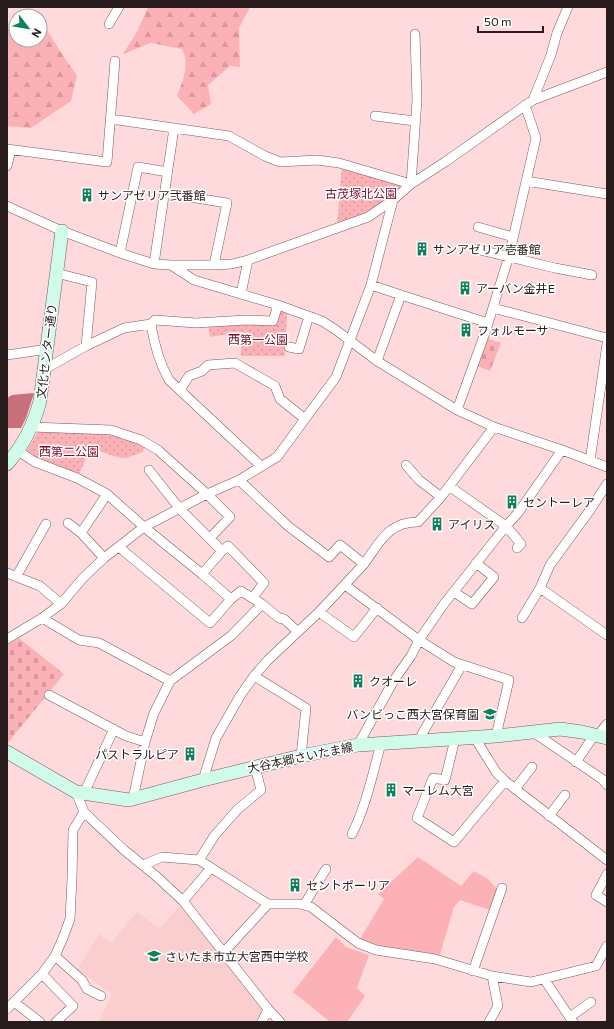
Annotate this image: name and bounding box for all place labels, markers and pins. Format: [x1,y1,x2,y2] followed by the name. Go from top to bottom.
[79,187,95,203] building icon: サンアゼリア弐番館
[98,188,206,202] place label: サンアゼリア弐番館
[414,241,430,257] building icon: サンアゼリア壱番館
[433,242,541,256] place label: サンアゼリア壱番館
[457,280,473,296] building icon: アーバン金井E
[476,281,555,295] place label: アーバン金井E
[458,322,474,338] building icon: フォルモーサ
[477,323,549,337] place label: フォルモーサ
[504,494,520,510] building icon: セントーレア
[523,495,595,509] place label: セントーレア
[429,516,445,532] building icon: アイリス
[448,517,495,531] place label: アイリス
[350,673,366,689] building icon: クオーレ
[369,674,417,688] place label: クオーレ
[482,706,498,722] school or university icon: バンビっこ西大宮保育園
[346,707,479,721] place label: バンビっこ西大宮保育園
[182,746,198,762] building icon: パストラルピア
[95,747,179,761] place label: パストラルピア
[383,782,399,798] building icon: マーレム大宮
[402,783,474,797] place label: マーレム大宮
[287,877,303,893] building icon: セントポーリア
[306,878,390,892] place label: セントポーリア
[146,948,162,964] school or university icon: さいたま市立大宮西中学校
[165,949,309,963] place label: さいたま市立大宮西中学校

